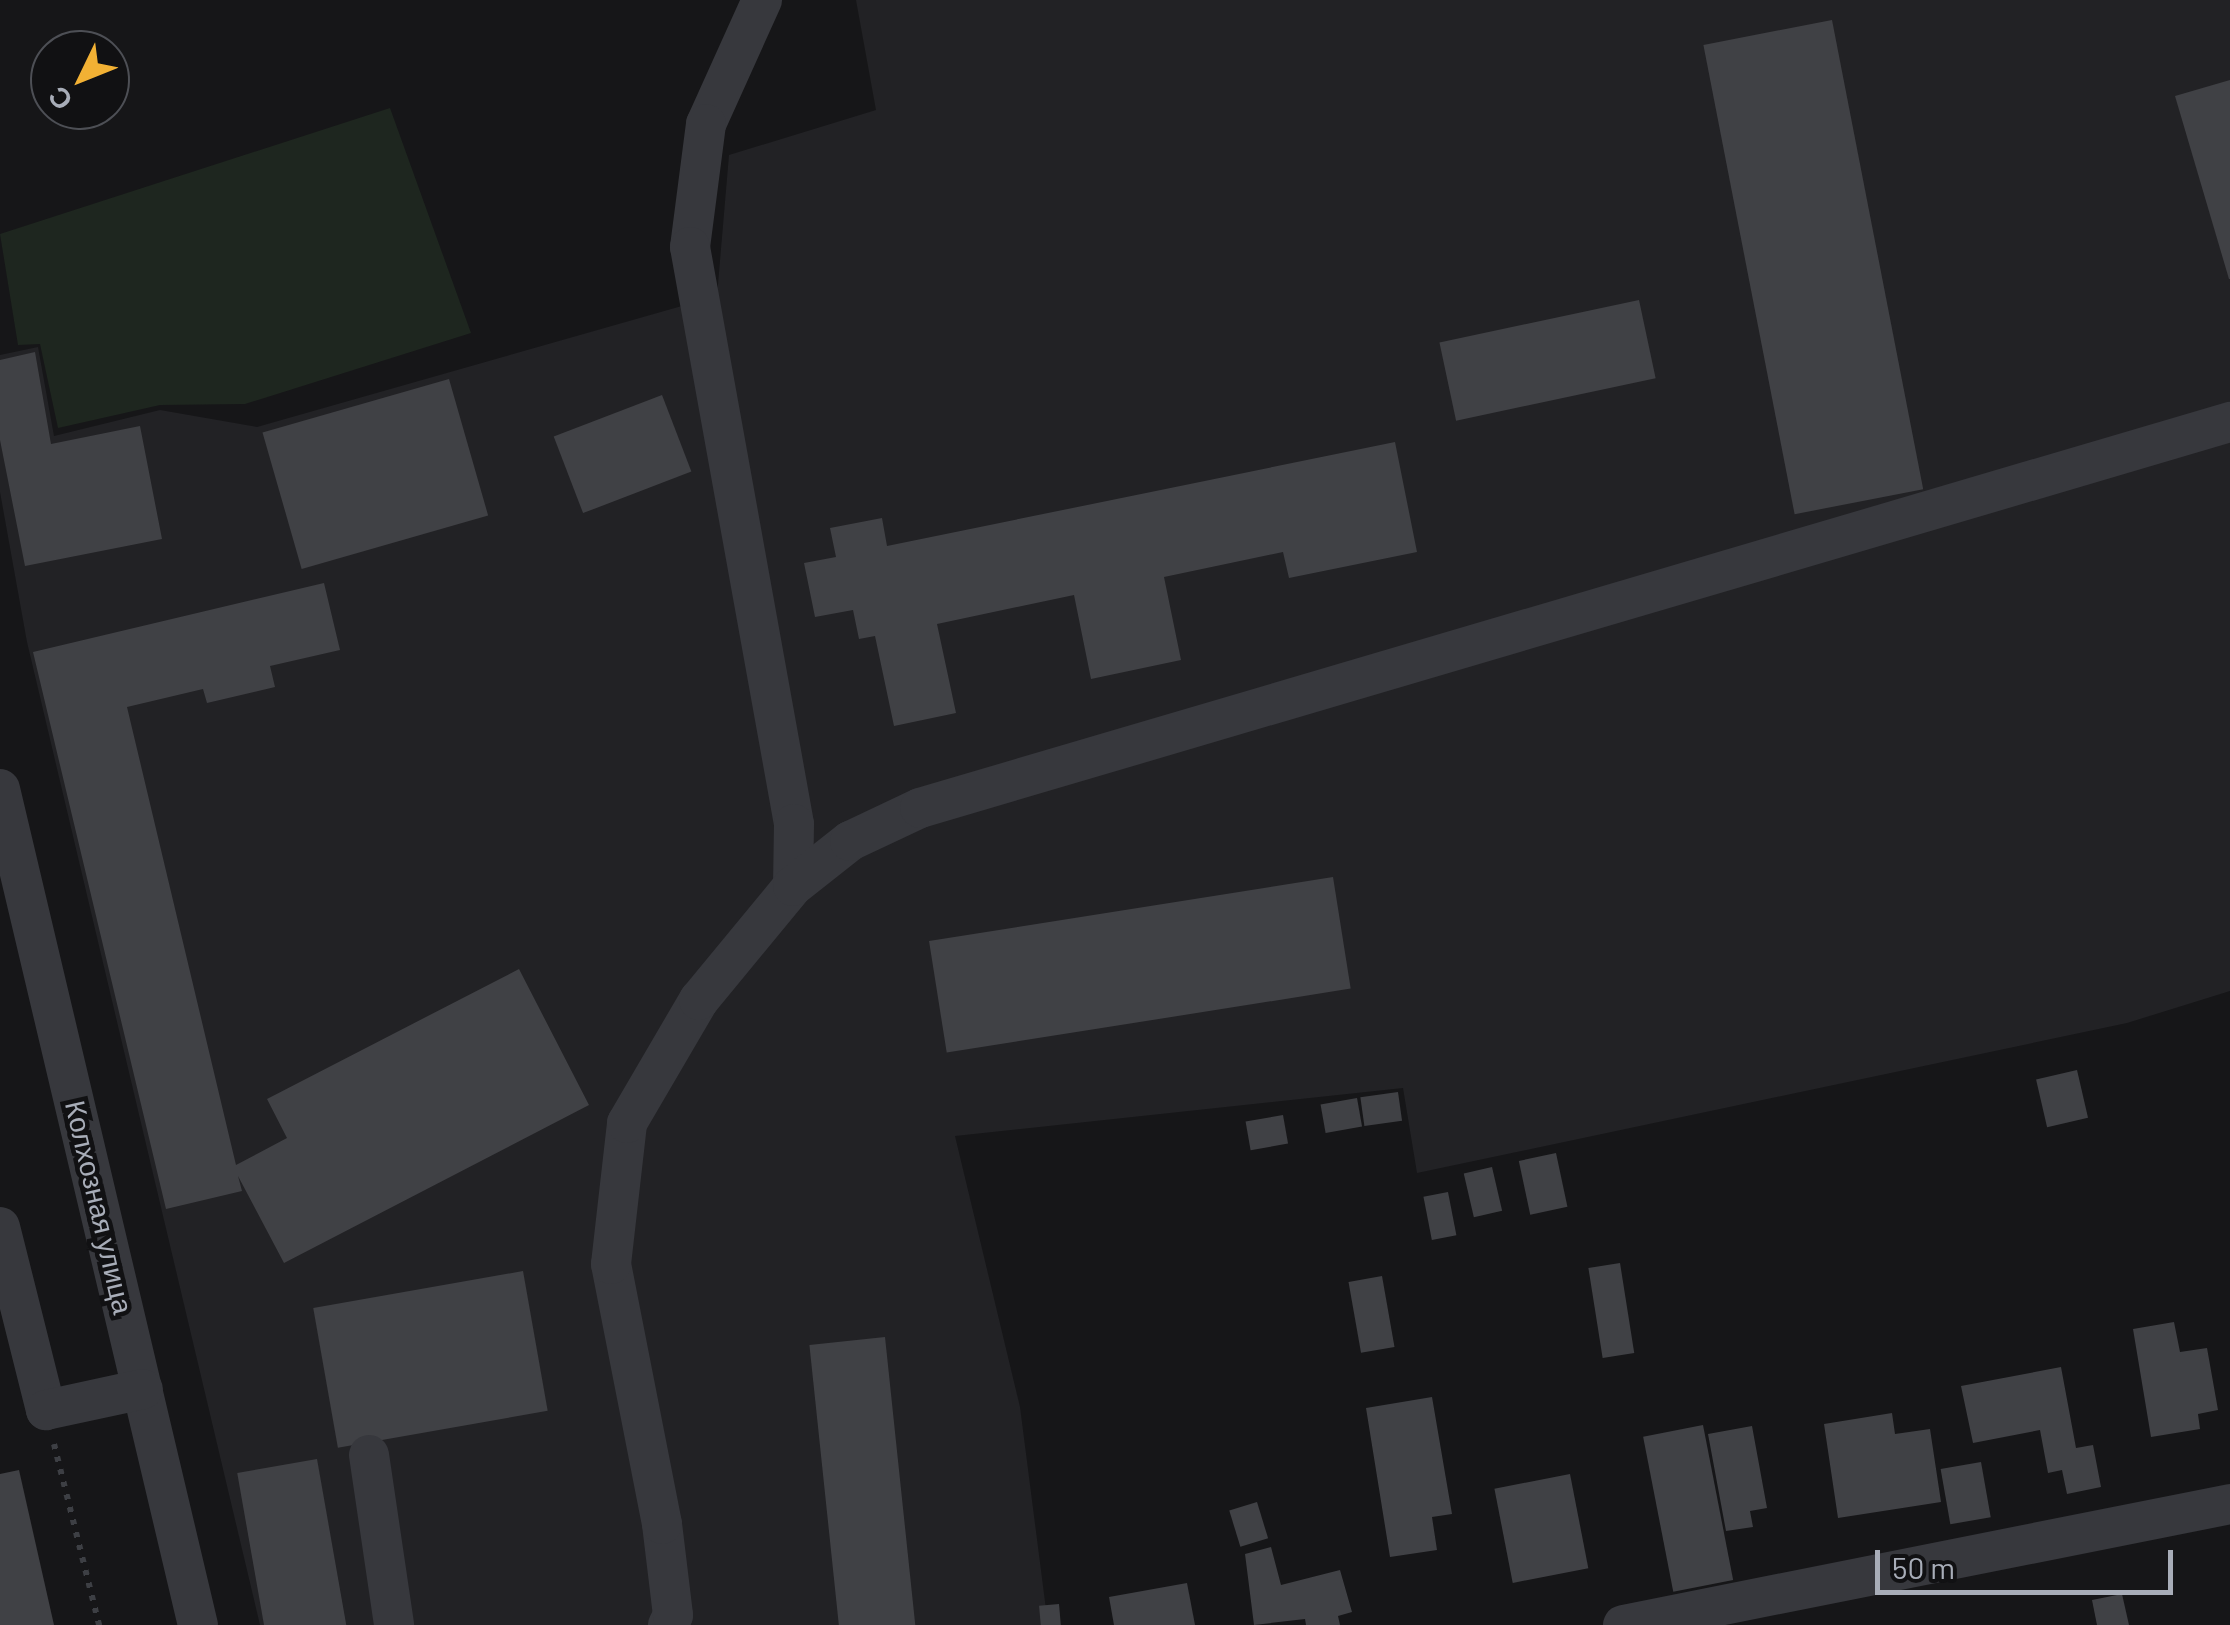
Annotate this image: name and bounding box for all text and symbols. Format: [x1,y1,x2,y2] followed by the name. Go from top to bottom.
[30,30,130,130] north arrow
[40,80,79,118] text: С
[59,1097,141,1317] street label: Колхозная улица
[1880,1530,2178,1592] scale bar
[1892,1549,1955,1585] text: 50 m

